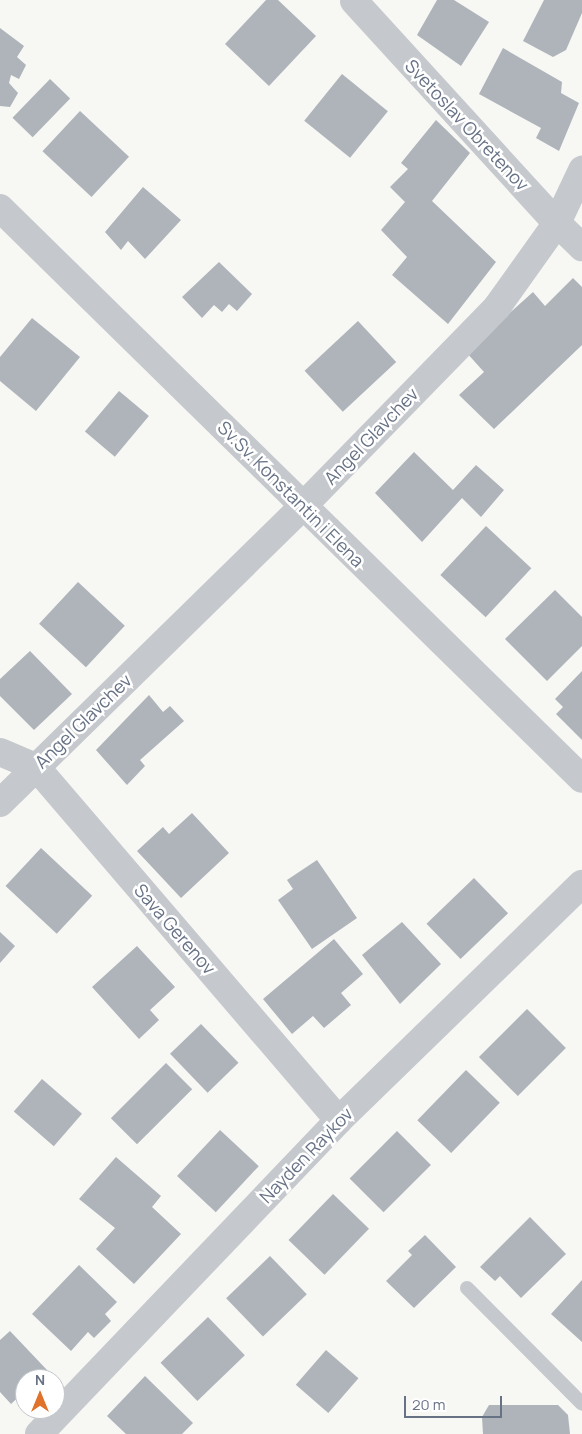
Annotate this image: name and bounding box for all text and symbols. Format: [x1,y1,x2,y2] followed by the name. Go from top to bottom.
[401,55,533,195] street label: Svetoslav Obretenov
[319,383,423,489] street label: Angel Glavchev
[213,416,369,572] street label: Sv.Sv. Konstantin i Elena
[30,669,136,773] street label: Angel Glavchev
[130,879,220,979] street label: Sava Gerenov
[255,1103,357,1207] street label: Nayden Raykov
[15,1369,65,1419] north arrow
[35,1370,45,1389] text: N
[407,1386,504,1418] scale bar
[412,1394,445,1415] text: 20 m

